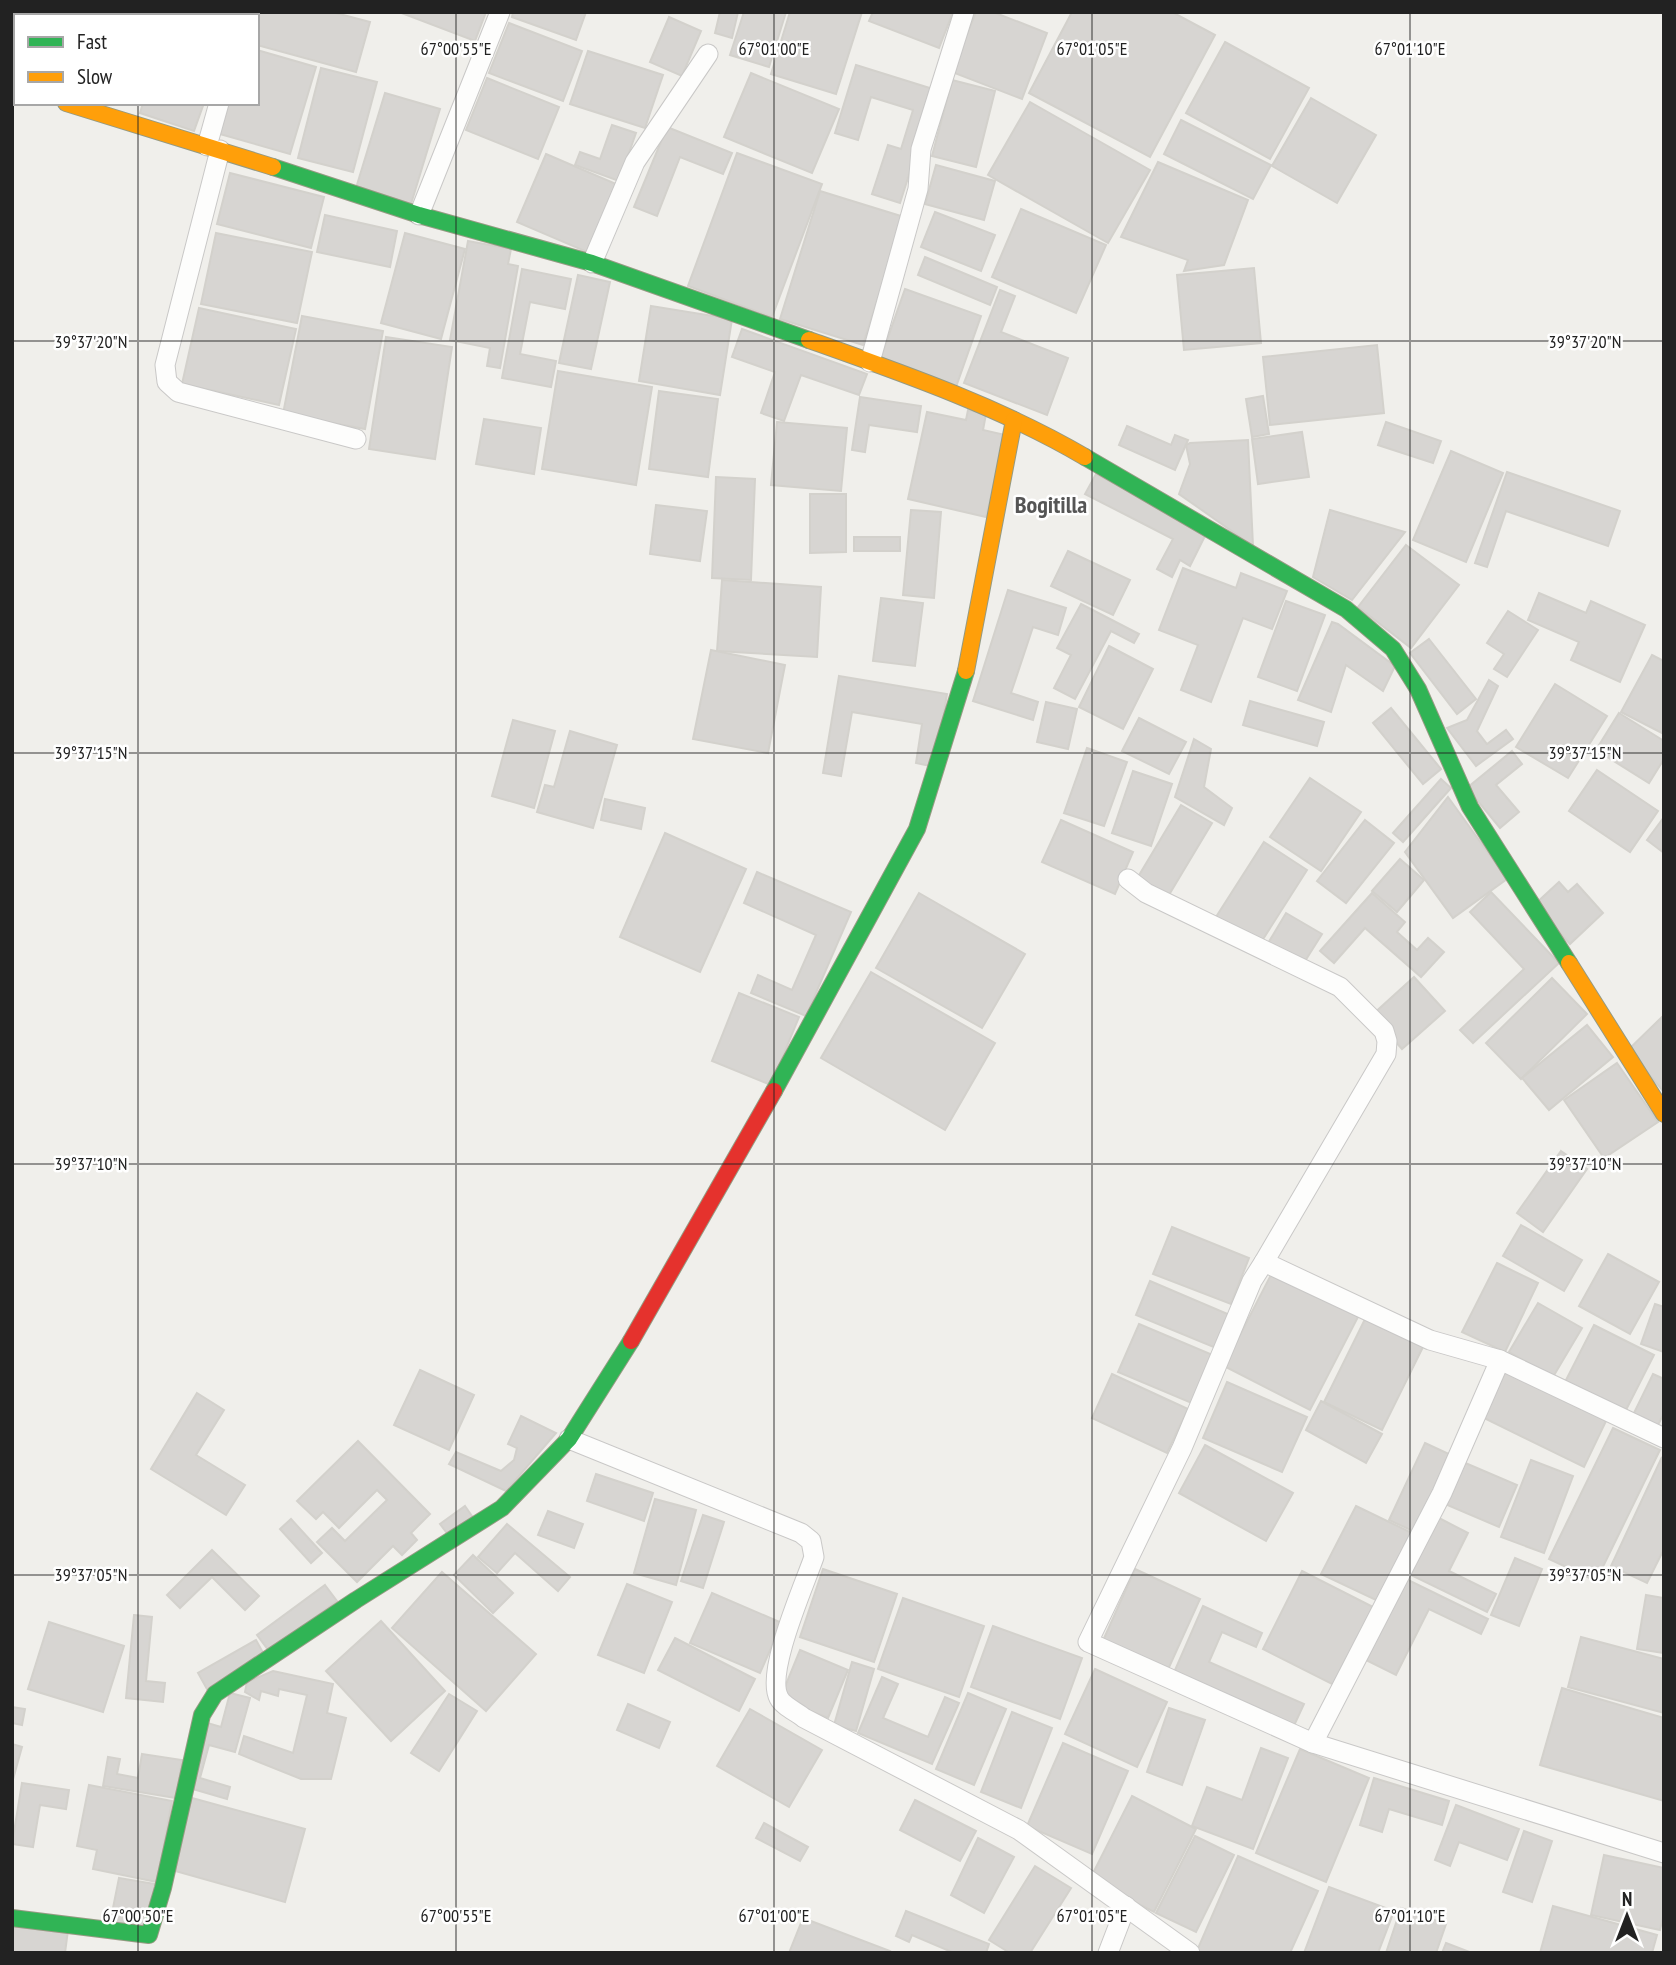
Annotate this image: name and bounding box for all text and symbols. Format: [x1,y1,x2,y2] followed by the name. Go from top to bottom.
[14,14,259,105] legend
[77,28,107,55] text: Fast
[421,37,491,60] text: 67°00'55"E
[739,37,809,60] text: 67°01'00"E
[1057,37,1127,60] text: 67°01'05"E
[1375,37,1445,60] text: 67°01'10"E
[77,63,113,90] text: Slow
[55,330,127,353] text: 39°37'20"N
[1549,330,1621,353] text: 39°37'20"N
[1015,489,1087,520] district label: Bogitilla
[55,741,127,764] text: 39°37'15"N
[1549,741,1621,764] text: 39°37'15"N
[55,1152,127,1175] text: 39°37'10"N
[1549,1152,1621,1175] text: 39°37'10"N
[55,1563,127,1586] text: 39°37'05"N
[1549,1563,1621,1586] text: 39°37'05"N
[1592,1881,1662,1951] north arrow
[1622,1887,1632,1911] text: N
[103,1904,173,1927] text: 67°00'50"E
[421,1904,491,1927] text: 67°00'55"E
[739,1904,809,1927] text: 67°01'00"E
[1057,1904,1127,1927] text: 67°01'05"E
[1375,1904,1445,1927] text: 67°01'10"E

